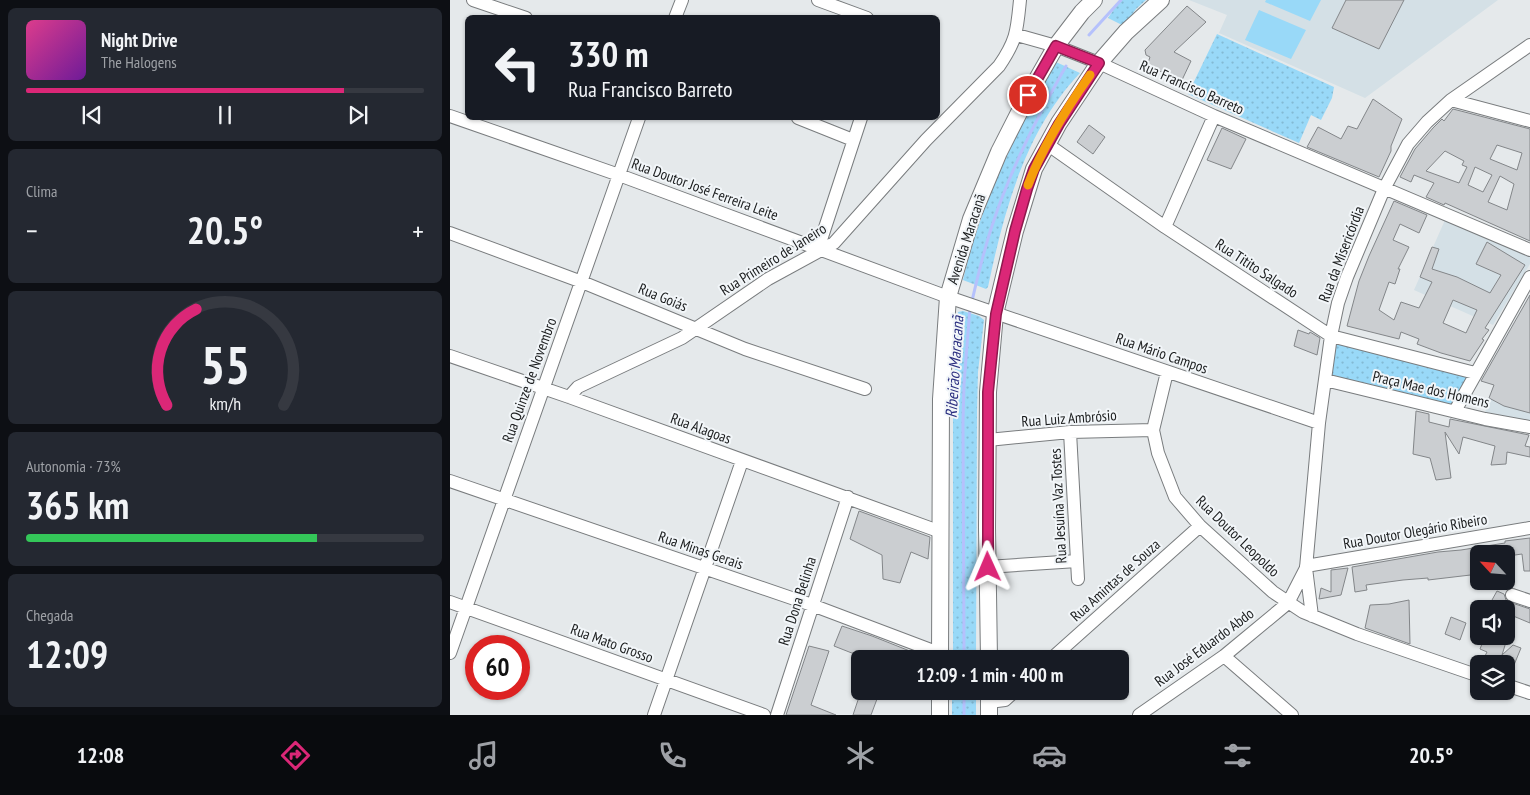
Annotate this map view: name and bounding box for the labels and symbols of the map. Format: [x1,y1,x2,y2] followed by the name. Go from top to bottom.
[1137,56,1247,118] street label: Rua Francisco Barreto
[1007,74,1049,116] pin
[629,154,781,224] street label: Rua Doutor José Ferreira Leite
[942,191,990,287] street label: Avenida Maracanã
[1314,203,1368,305] street label: Rua da Misericórdia
[716,219,830,299] street label: Rua Primeiro de Janeiro
[1212,234,1302,302] street label: Rua Titito Salgado
[636,279,690,315] street label: Rua Goiás
[940,314,968,419] water label: Ribeirão Maracanã
[498,315,560,445] street label: Rua Quinze de Novembro
[1114,328,1210,378] street label: Rua Mário Campos
[1371,366,1491,412] street label: Praça Mae dos Homens
[1021,405,1117,431] street label: Rua Luiz Ambrósio
[668,408,734,448] street label: Rua Alagoas
[1046,448,1070,564] street label: Rua Jesuína Vaz Tostes
[1192,491,1284,581] street label: Rua Doutor Leopoldo
[1342,509,1488,553] street label: Rua Doutor Olegário Ribeiro
[656,527,746,573] street label: Rua Minas Gerais
[1066,535,1164,625] street label: Rua Amintas de Souza
[961,540,1013,592] position arrow
[1470,545,1515,590] north arrow
[774,554,820,648] street label: Rua Dona Belinha
[1151,604,1257,690] street label: Rua José Eduardo Abdo
[568,619,656,667] street label: Rua Mato Grosso
[465,635,530,700] speed limit sign: 60

